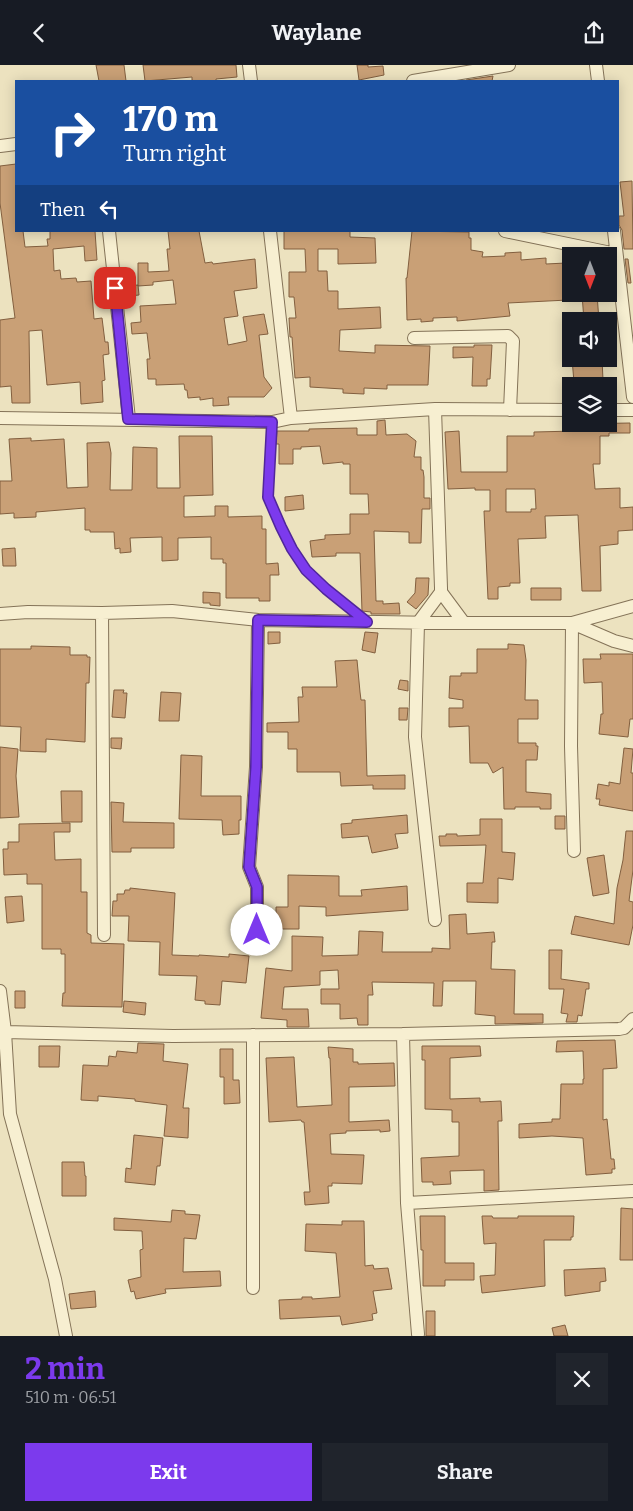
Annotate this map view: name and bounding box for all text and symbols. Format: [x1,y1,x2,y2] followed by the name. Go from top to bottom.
[25,19,53,47] icon: back
[271,19,362,46] text: Waylane
[580,19,608,47] icon: share
[123,98,218,140] text: 170 m
[40,100,105,165] icon: right
[123,140,226,167] text: Turn right
[95,195,123,223] icon: left
[40,198,85,221] text: Then
[562,247,618,303] north arrow
[562,247,617,432] map controls
[94,267,136,309] pin
[101,274,129,302] icon: arrive
[562,312,617,367] button: sound
[562,377,617,432] button: layers
[230,903,282,955] position arrow
[25,1351,105,1387] text: 2 min
[556,1353,608,1405] button: close
[25,1388,116,1407] text: 510 m · 06:51
[25,1443,312,1501] button: Exit
[322,1443,608,1501] button: Share

